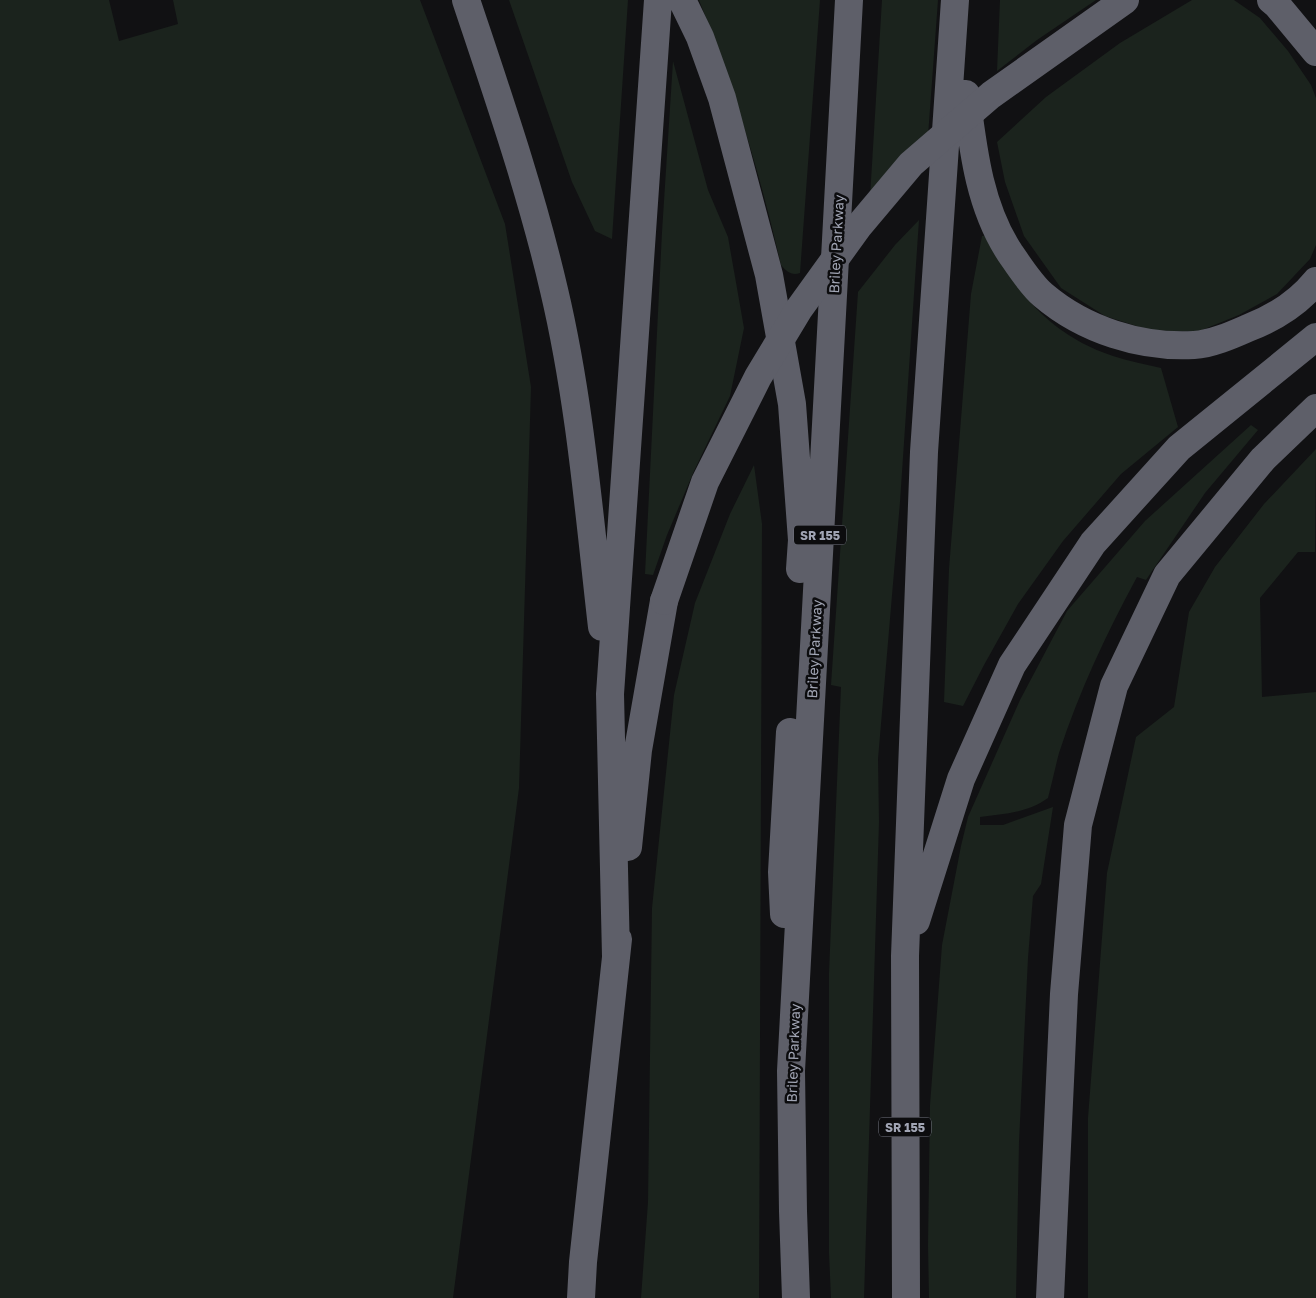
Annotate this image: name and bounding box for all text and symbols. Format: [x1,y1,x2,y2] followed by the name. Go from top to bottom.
[825,194,847,294] street label: Briley Parkway
[794,526,846,544] road number: SR 155
[803,599,825,699] street label: Briley Parkway
[783,1003,803,1103] street label: Briley Parkway
[879,1118,931,1136] road number: SR 155

